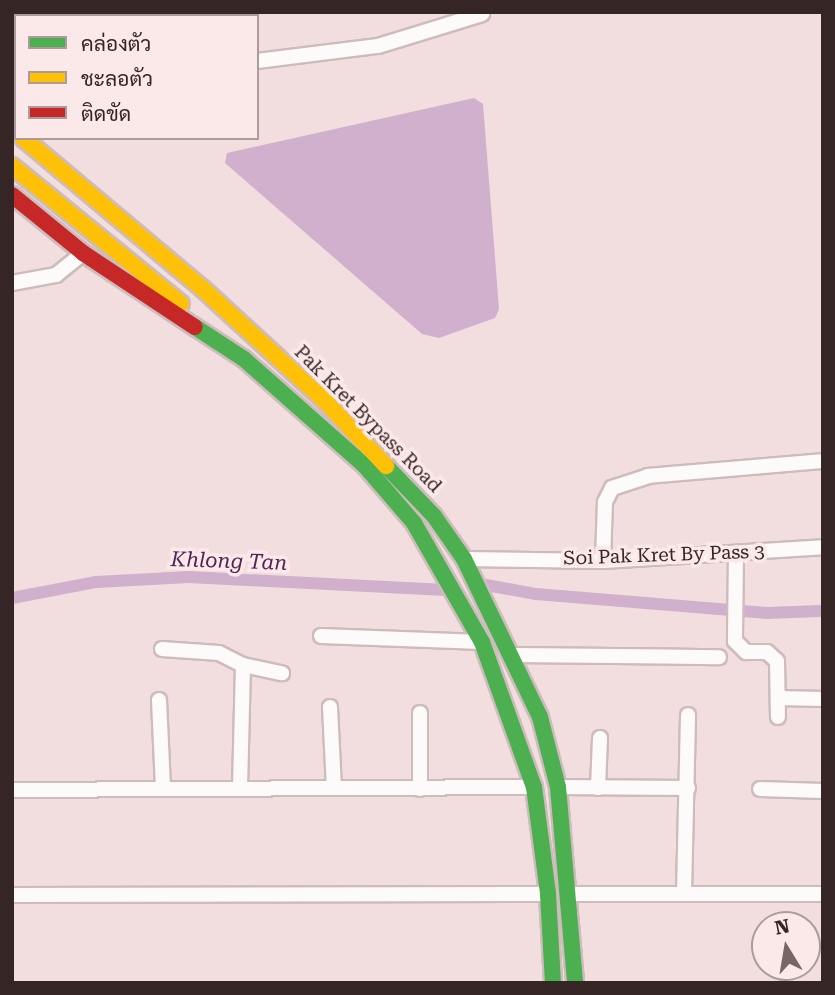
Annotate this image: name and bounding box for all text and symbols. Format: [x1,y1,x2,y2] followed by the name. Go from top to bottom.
[14,14,259,140] legend
[81,32,151,56] text: คล่องตัว
[81,67,153,91] text: ชะลอตัว
[81,102,131,126] text: ติดขัด
[290,341,446,497] street label: Pak Kret Bypass Road
[563,540,765,570] street label: Soi Pak Kret By Pass 3
[170,546,288,576] water label: Khlong Tan
[751,911,821,981] north arrow
[773,914,792,940] text: N

